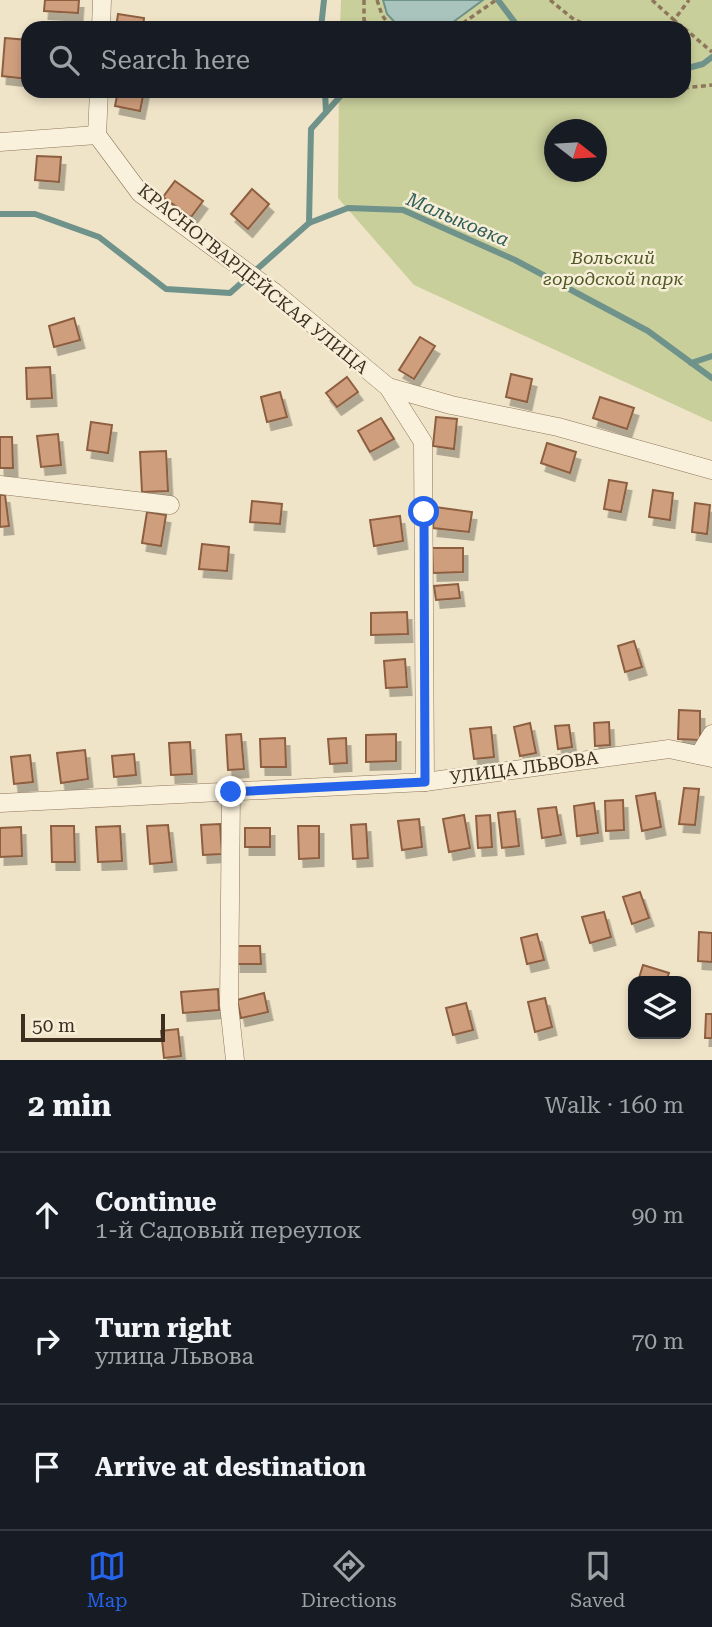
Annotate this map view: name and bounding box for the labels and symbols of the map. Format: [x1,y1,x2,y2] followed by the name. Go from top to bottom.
[544,119,607,182] north arrow
[134,179,373,378] street label: КРАСНОГВАРДЕЙСКАЯ УЛИЦА
[402,187,513,251] water label: Малыковка
[543,247,683,289] park label: Вольский городской парк
[408,496,439,527] route start
[448,747,600,788] street label: УЛИЦА ЛЬВОВА
[215,776,246,807] route end
[21,1011,164,1043] scale bar

